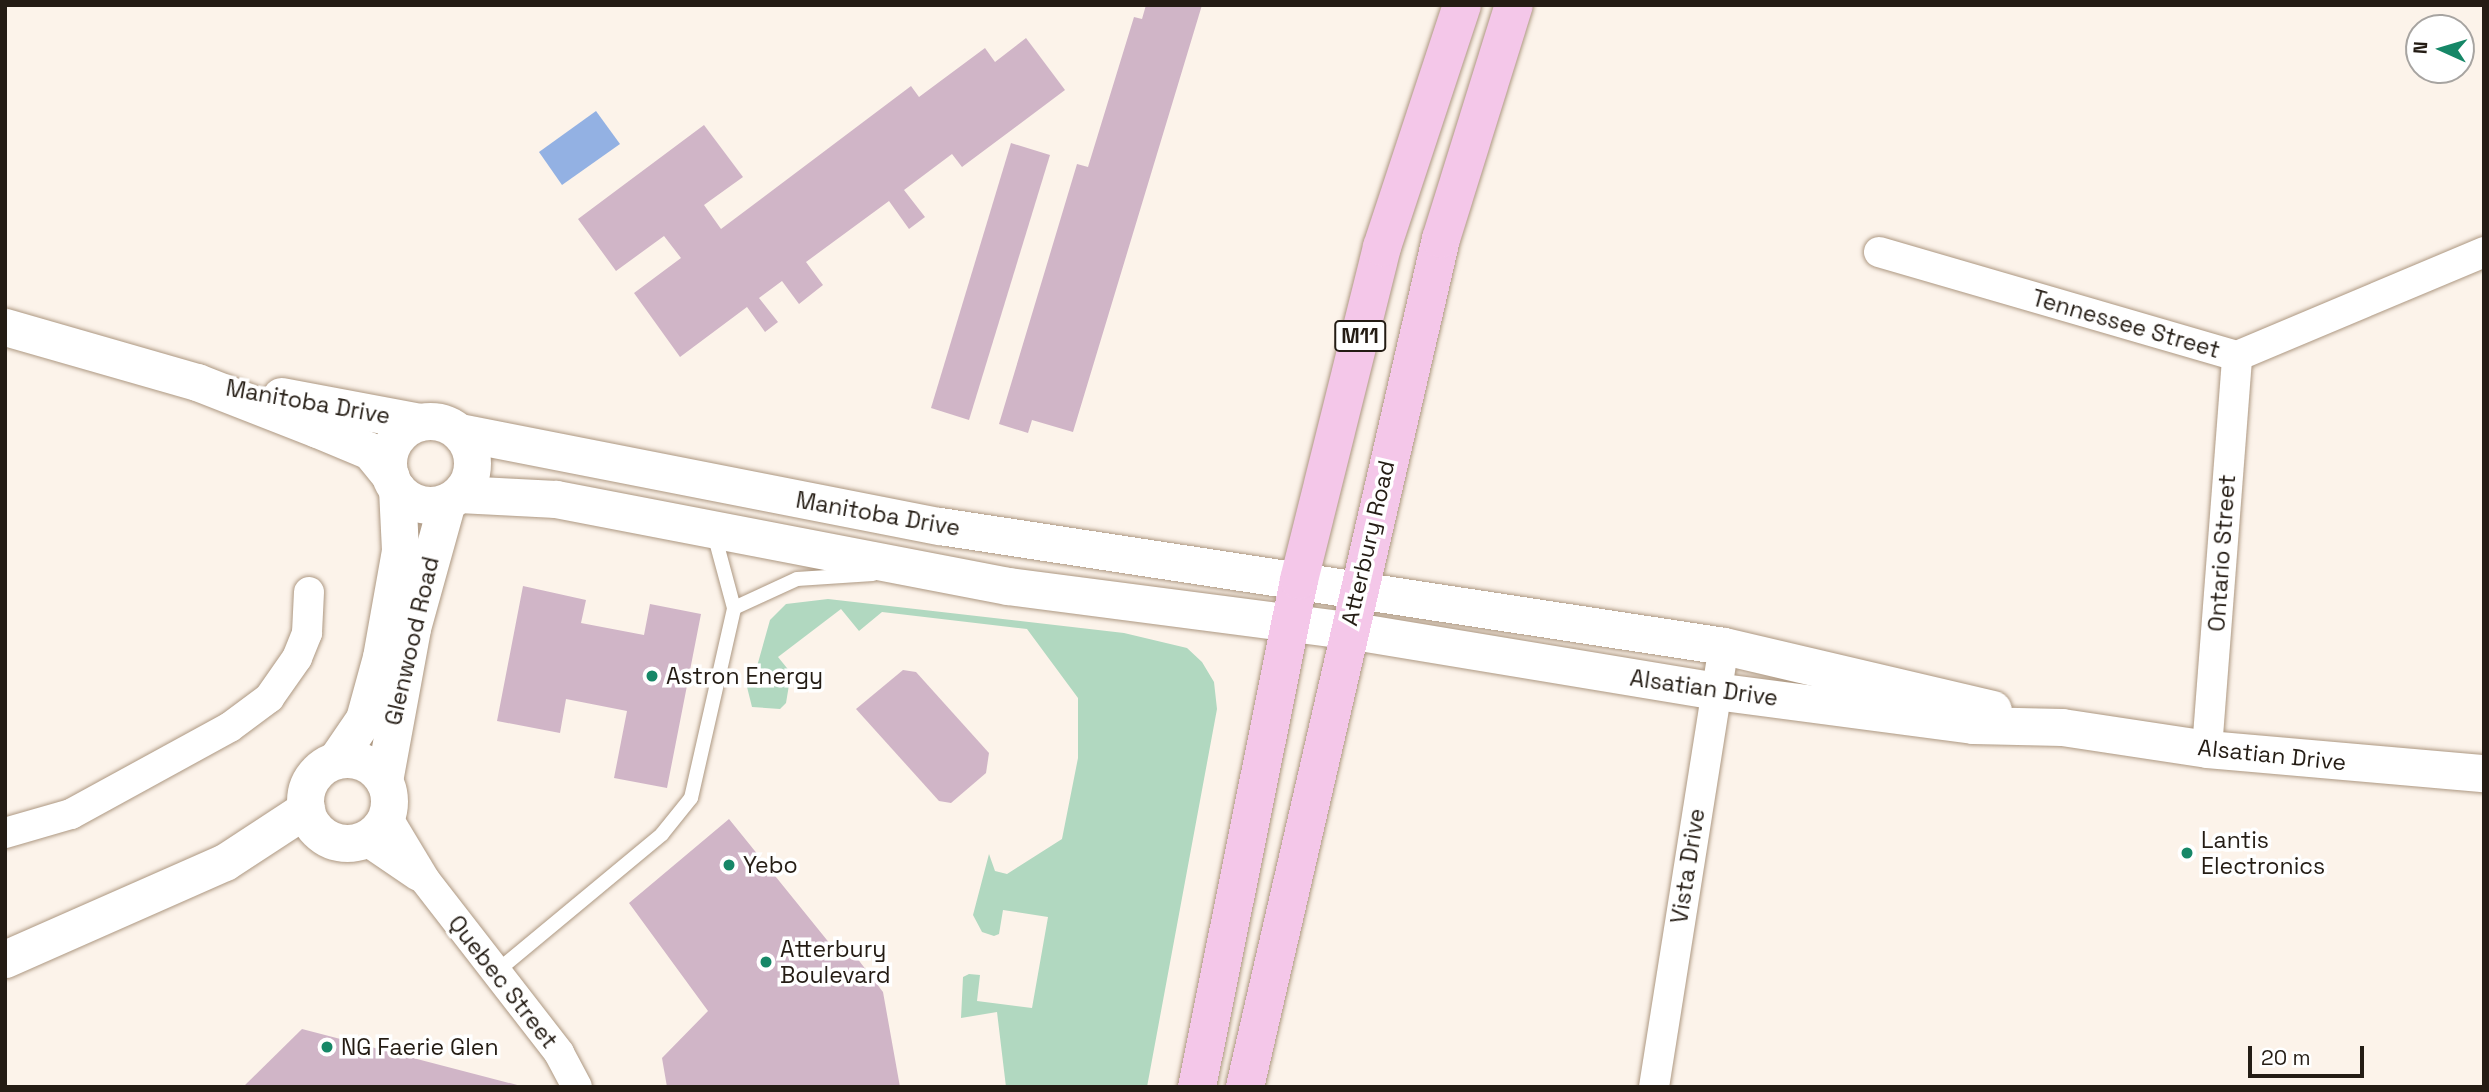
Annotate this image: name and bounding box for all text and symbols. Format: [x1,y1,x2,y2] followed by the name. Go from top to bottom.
[2405,14,2475,84] north arrow
[2408,40,2433,55] text: N
[2029,284,2223,364] street label: Tennessee Street
[1334,318,1386,354] road number: M11
[224,374,392,430] street label: Manitoba Drive
[1336,458,1400,628] street label: Atterbury Road
[2203,473,2241,633] street label: Ontario Street
[794,486,962,542] street label: Manitoba Drive
[379,554,445,728] street label: Glenwood Road
[666,662,823,690] place label: Astron Energy
[1628,664,1780,712] street label: Alsatian Drive
[644,668,660,684] marker: Astron Energy
[2196,733,2348,777] street label: Alsatian Drive
[1665,806,1711,926] street label: Vista Drive
[2201,826,2325,880] place label: Lantis Electronics
[2179,845,2195,861] marker: Lantis Electronics
[743,851,798,879] place label: Yebo
[721,857,737,873] marker: Yebo
[442,910,564,1054] street label: Quebec Street
[780,935,891,989] place label: Atterbury Boulevard
[758,954,774,970] marker: Atterbury Boulevard
[2251,1032,2366,1076] scale bar
[341,1033,499,1061] place label: NG Faerie Glen
[319,1039,335,1055] marker: NG Faerie Glen
[2261,1044,2311,1071] text: 20 m

